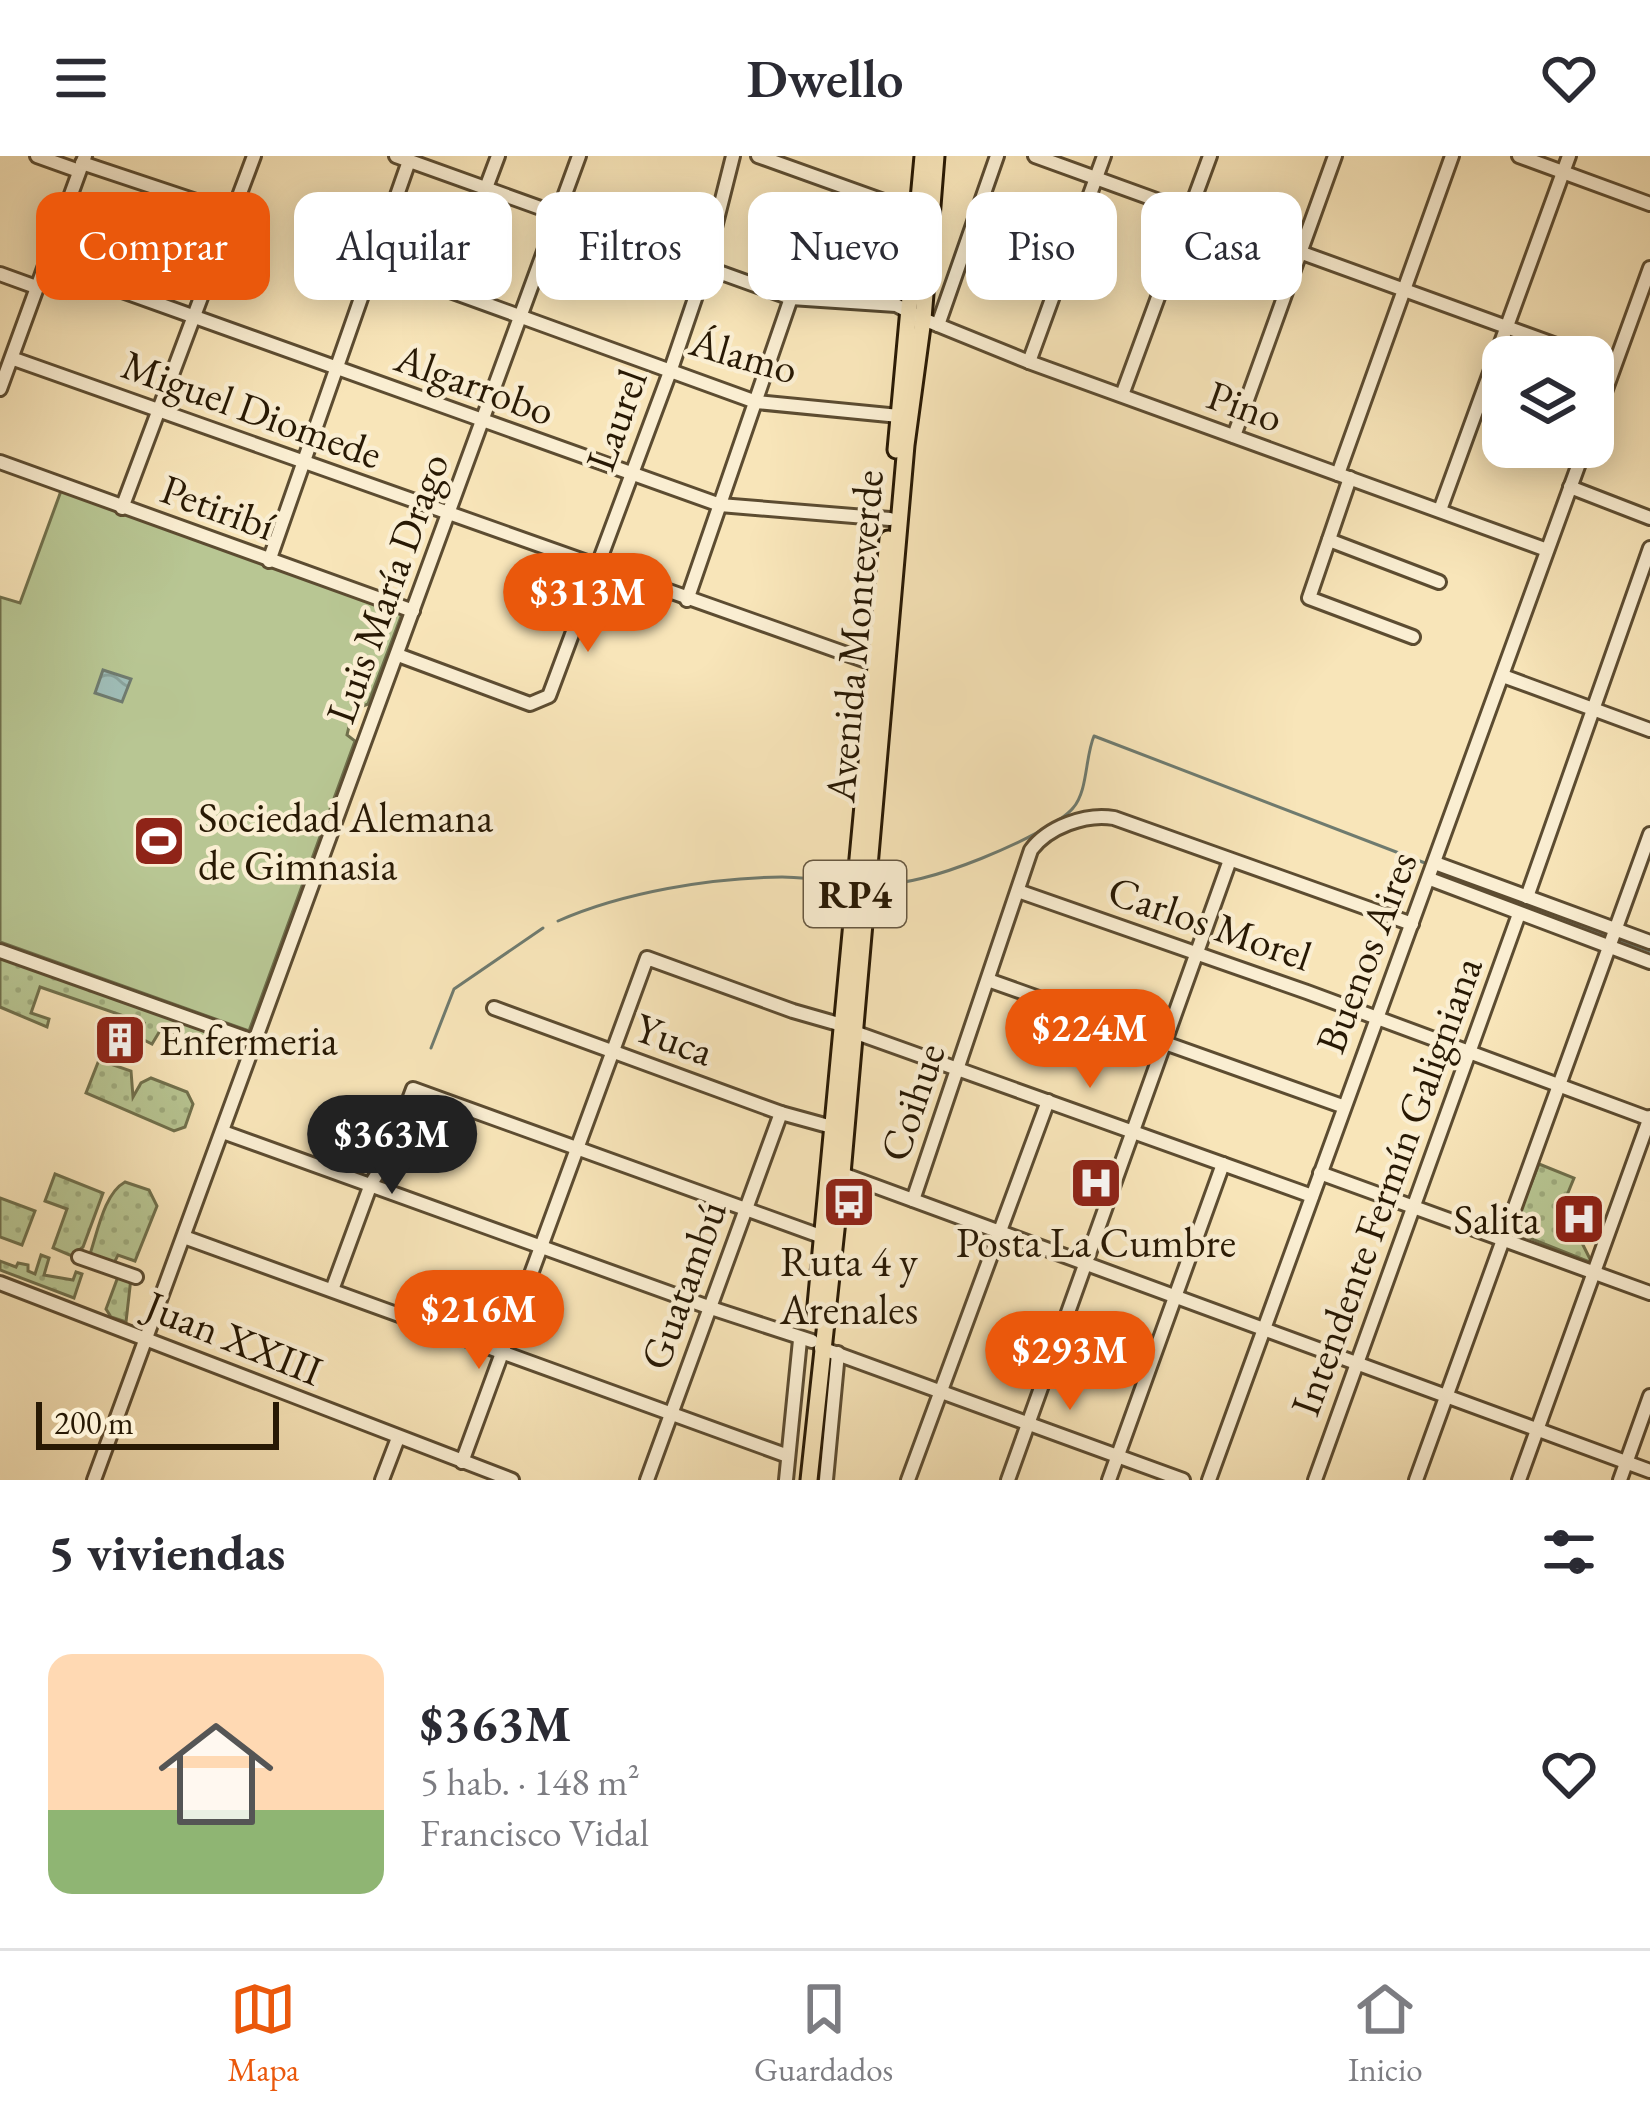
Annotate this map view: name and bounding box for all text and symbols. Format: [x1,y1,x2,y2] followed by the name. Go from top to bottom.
[746,43,904,113] text: Dwello
[48,45,114,111] icon: menu
[1536,45,1602,111] icon: heart
[36,192,270,300] chip: Comprar
[294,192,512,300] chip: Alquilar
[536,192,724,300] chip: Filtros
[748,192,942,300] chip: Nuevo
[966,192,1117,300] chip: Piso
[1141,192,1302,300] chip: Casa
[683,313,804,397] street label: Álamo
[387,330,562,438] street label: Algarrobo
[1482,336,1614,468] map controls
[1482,336,1614,468] button: layers
[115,337,389,481] street label: Miguel Diomede
[572,362,660,478] street label: Laurel
[1200,367,1290,445] street label: Pino
[313,445,461,731] street label: Luis María Drago
[154,461,283,553] street label: Petiribí
[812,467,896,806] street label: Avenida Monteverde
[504,553,672,655] pin: $313M
[530,566,646,617] text: $313M
[198,790,493,893] place label: Sociedad Alemana de Gimnasia
[131,813,187,869] sports icon: Sociedad Alemana de Gimnasia
[1302,843,1430,1061] street label: Buenos Aires
[804,861,906,927] road number: RP4
[1101,863,1319,983] street label: Carlos Morel
[1277,949,1495,1423] street label: Intendente Fermín Galigniana
[1006,989,1174,1091] pin: $224M
[627,1000,721,1079] street label: Yuca
[1032,1002,1148,1053] text: $224M
[92,1012,148,1068] building icon: Enfermeria
[159,1013,338,1068] place label: Enfermeria
[866,1036,958,1168] street label: Coihue
[308,1095,476,1197] pin: $363M
[334,1108,450,1159] text: $363M
[1068,1155,1124,1211] hospital icon: Posta La Cumbre
[821,1174,877,1230] bus stop icon: Ruta 4 y Arenales
[1551,1191,1607,1247] hospital icon: Salita
[1453,1192,1540,1247] place label: Salita
[627,1193,739,1377] street label: Guatambú
[956,1215,1236,1270] place label: Posta La Cumbre
[779,1234,918,1337] place label: Ruta 4 y Arenales
[395,1270,563,1372] pin: $216M
[135,1277,331,1398] street label: Juan XXIII
[421,1283,537,1334] text: $216M
[986,1311,1154,1413] pin: $293M
[1012,1324,1128,1375] text: $293M
[36,1396,279,1449] scale bar
[54,1401,134,1444] text: 200 m
[48,1519,285,1585] text: 5 viviendas
[1536,1519,1602,1585] icon: filters
[420,1690,571,1756] text: $363M
[144,1702,288,1846] icon: home
[1536,1741,1602,1807] icon: heart
[420,1756,640,1807] text: 5 hab. · 148 m²
[420,1807,649,1858] text: Francisco Vidal
[227,1976,299,2091] tab: Mapa
[754,1976,893,2091] tab: Guardados
[1348,1976,1423,2091] tab: Inicio

